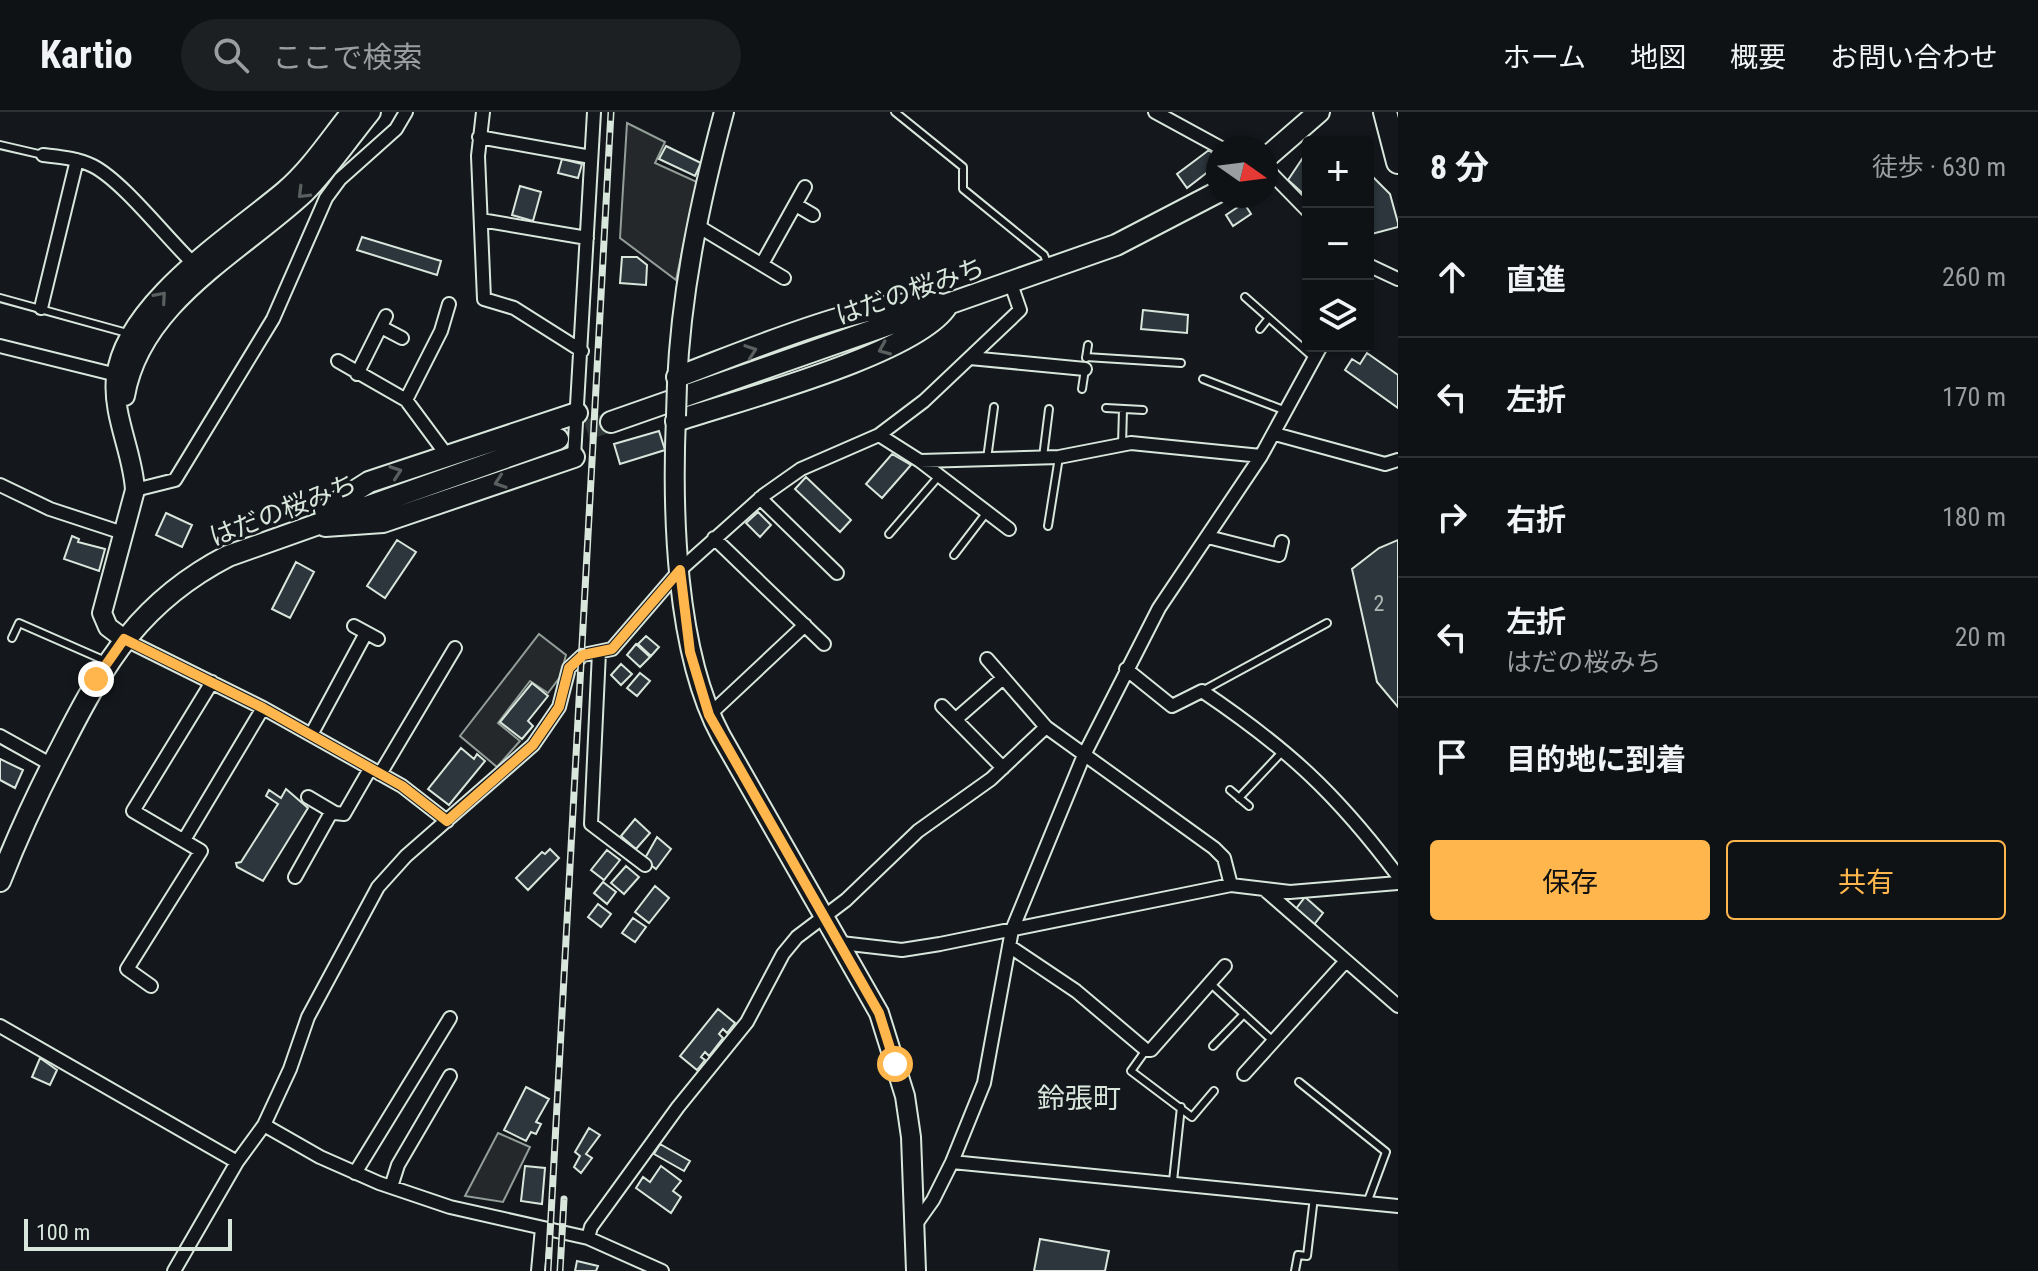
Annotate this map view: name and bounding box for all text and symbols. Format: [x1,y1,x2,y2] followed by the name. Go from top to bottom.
[181,19,741,91] search box
[40,33,133,77] text: Kartio
[209,33,253,77] icon: search
[273,40,423,75] text: ここで検索
[1503,41,1586,74] text: ホーム
[1630,41,1686,74] text: 地図
[1730,41,1786,74] text: 概要
[1830,41,1998,74] text: お問い合わせ
[1206,136,1278,208] north arrow
[1302,136,1374,352] map controls
[1302,136,1374,208] button: +
[1430,147,1489,187] text: 8 分
[1872,152,2006,182] text: 徒歩 · 630 m
[298,184,312,199] one-way arrow
[1302,208,1374,280] button: −
[832,252,988,330] street label: はだの桜みち
[1430,255,1474,299] icon: ahead
[1506,262,1566,297] text: 直進
[1942,262,2006,292] text: 260 m
[1302,280,1374,352] button: layers
[151,292,166,307] one-way arrow
[878,340,892,356] one-way arrow
[743,344,757,361] one-way arrow
[1430,375,1474,419] icon: left
[1506,382,1566,417] text: 左折
[1942,382,2006,412] text: 170 m
[389,466,403,482] one-way arrow
[205,468,361,552] street label: はだの桜みち
[494,472,508,488] one-way arrow
[1430,495,1474,539] icon: right
[1506,502,1566,537] text: 右折
[1942,502,2006,532] text: 180 m
[1374,591,1384,616] house number: 2
[1506,604,1566,639] text: 左折
[1430,615,1474,659] icon: left
[1955,622,2006,652] text: 20 m
[1506,647,1661,677] text: はだの桜みち
[78,661,114,697] route end
[1430,735,1474,779] icon: arrive
[1506,742,1686,777] text: 目的地に到着
[1430,840,1710,920] button: 保存
[1726,840,2006,920] button: 共有
[877,1046,913,1082] route start
[1037,1082,1121,1115] district label: 鈴張町
[24,1215,232,1251] scale bar
[36,1220,90,1245] text: 100 m

